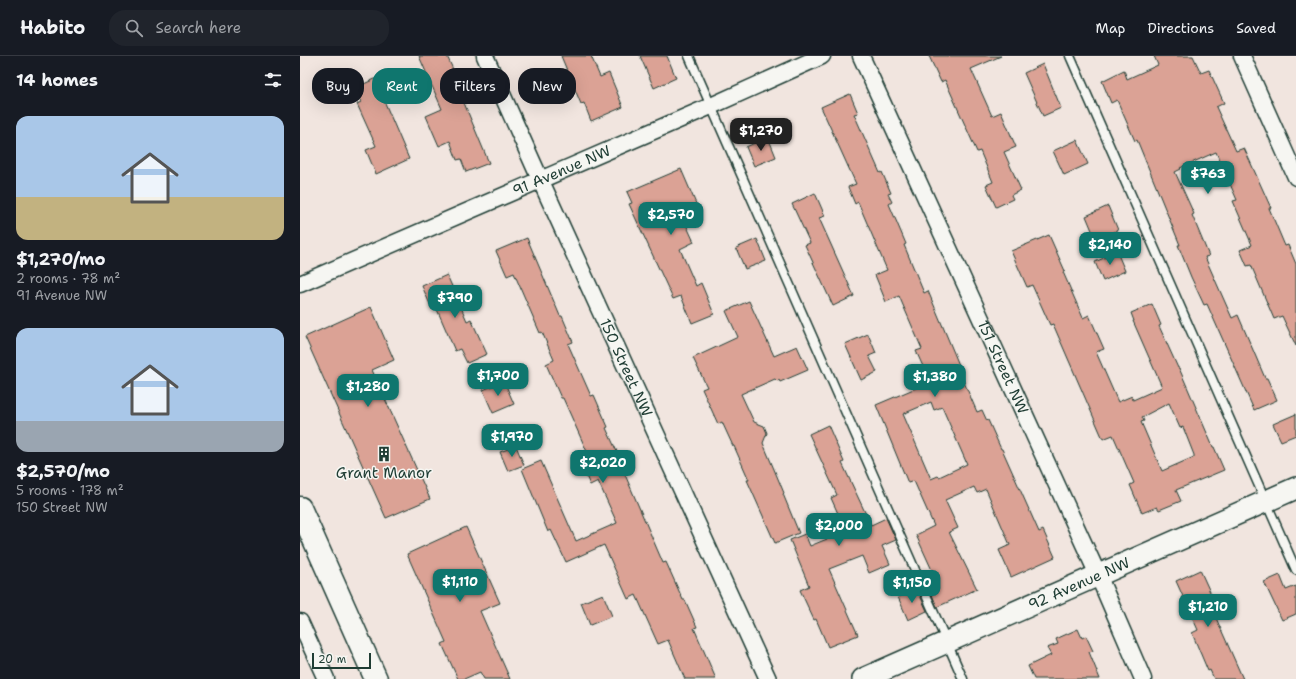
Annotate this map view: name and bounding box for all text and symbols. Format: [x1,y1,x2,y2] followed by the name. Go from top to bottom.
[109,10,389,46] search box
[20,15,85,40] text: Habito
[123,17,145,39] icon: search
[155,18,241,38] text: Search here
[1096,19,1126,37] text: Map
[1148,19,1214,37] text: Directions
[1236,19,1276,37] text: Saved
[312,68,364,104] chip: Buy
[372,68,432,104] chip: Rent
[440,68,510,104] chip: Filters
[518,68,576,104] chip: New
[16,69,98,91] text: 14 homes
[262,69,284,91] icon: filters
[728,118,794,152] pin: $1,270
[739,122,783,139] text: $1,270
[509,141,614,201] street label: 91 Avenue NW
[114,142,186,214] icon: home
[1184,161,1232,195] pin: $763
[1190,165,1226,182] text: $763
[638,202,704,236] pin: $2,570
[647,206,695,223] text: $2,570
[1077,232,1143,266] pin: $2,140
[1088,236,1132,253] text: $2,140
[16,248,106,270] text: $1,270/mo
[16,270,120,287] text: 2 rooms · 78 m²
[431,285,479,319] pin: $790
[16,287,107,304] text: 91 Avenue NW
[437,289,473,306] text: $790
[595,315,657,420] street label: 150 Street NW
[973,317,1033,417] street label: 151 Street NW
[114,354,186,426] icon: home
[465,363,531,397] pin: $1,700
[902,364,968,398] pin: $1,380
[476,367,520,384] text: $1,700
[913,368,957,385] text: $1,380
[335,374,401,408] pin: $1,280
[346,378,390,395] text: $1,280
[479,424,545,458] pin: $1,970
[491,428,533,445] text: $1,970
[375,445,393,463] building icon: Grant Manor
[570,450,636,484] pin: $2,020
[579,454,627,471] text: $2,020
[16,460,110,482] text: $2,570/mo
[336,463,432,483] place label: Grant Manor
[16,482,124,499] text: 5 rooms · 178 m²
[16,499,108,516] text: 150 Street NW
[806,513,872,547] pin: $2,000
[815,517,863,534] text: $2,000
[1025,553,1133,615] street label: 92 Avenue NW
[427,569,493,603] pin: $1,110
[879,570,945,604] pin: $1,150
[442,573,478,590] text: $1,110
[892,574,932,591] text: $1,150
[1175,594,1241,628] pin: $1,210
[1188,598,1228,615] text: $1,210
[312,651,371,670] scale bar
[318,652,346,667] text: 20 m

